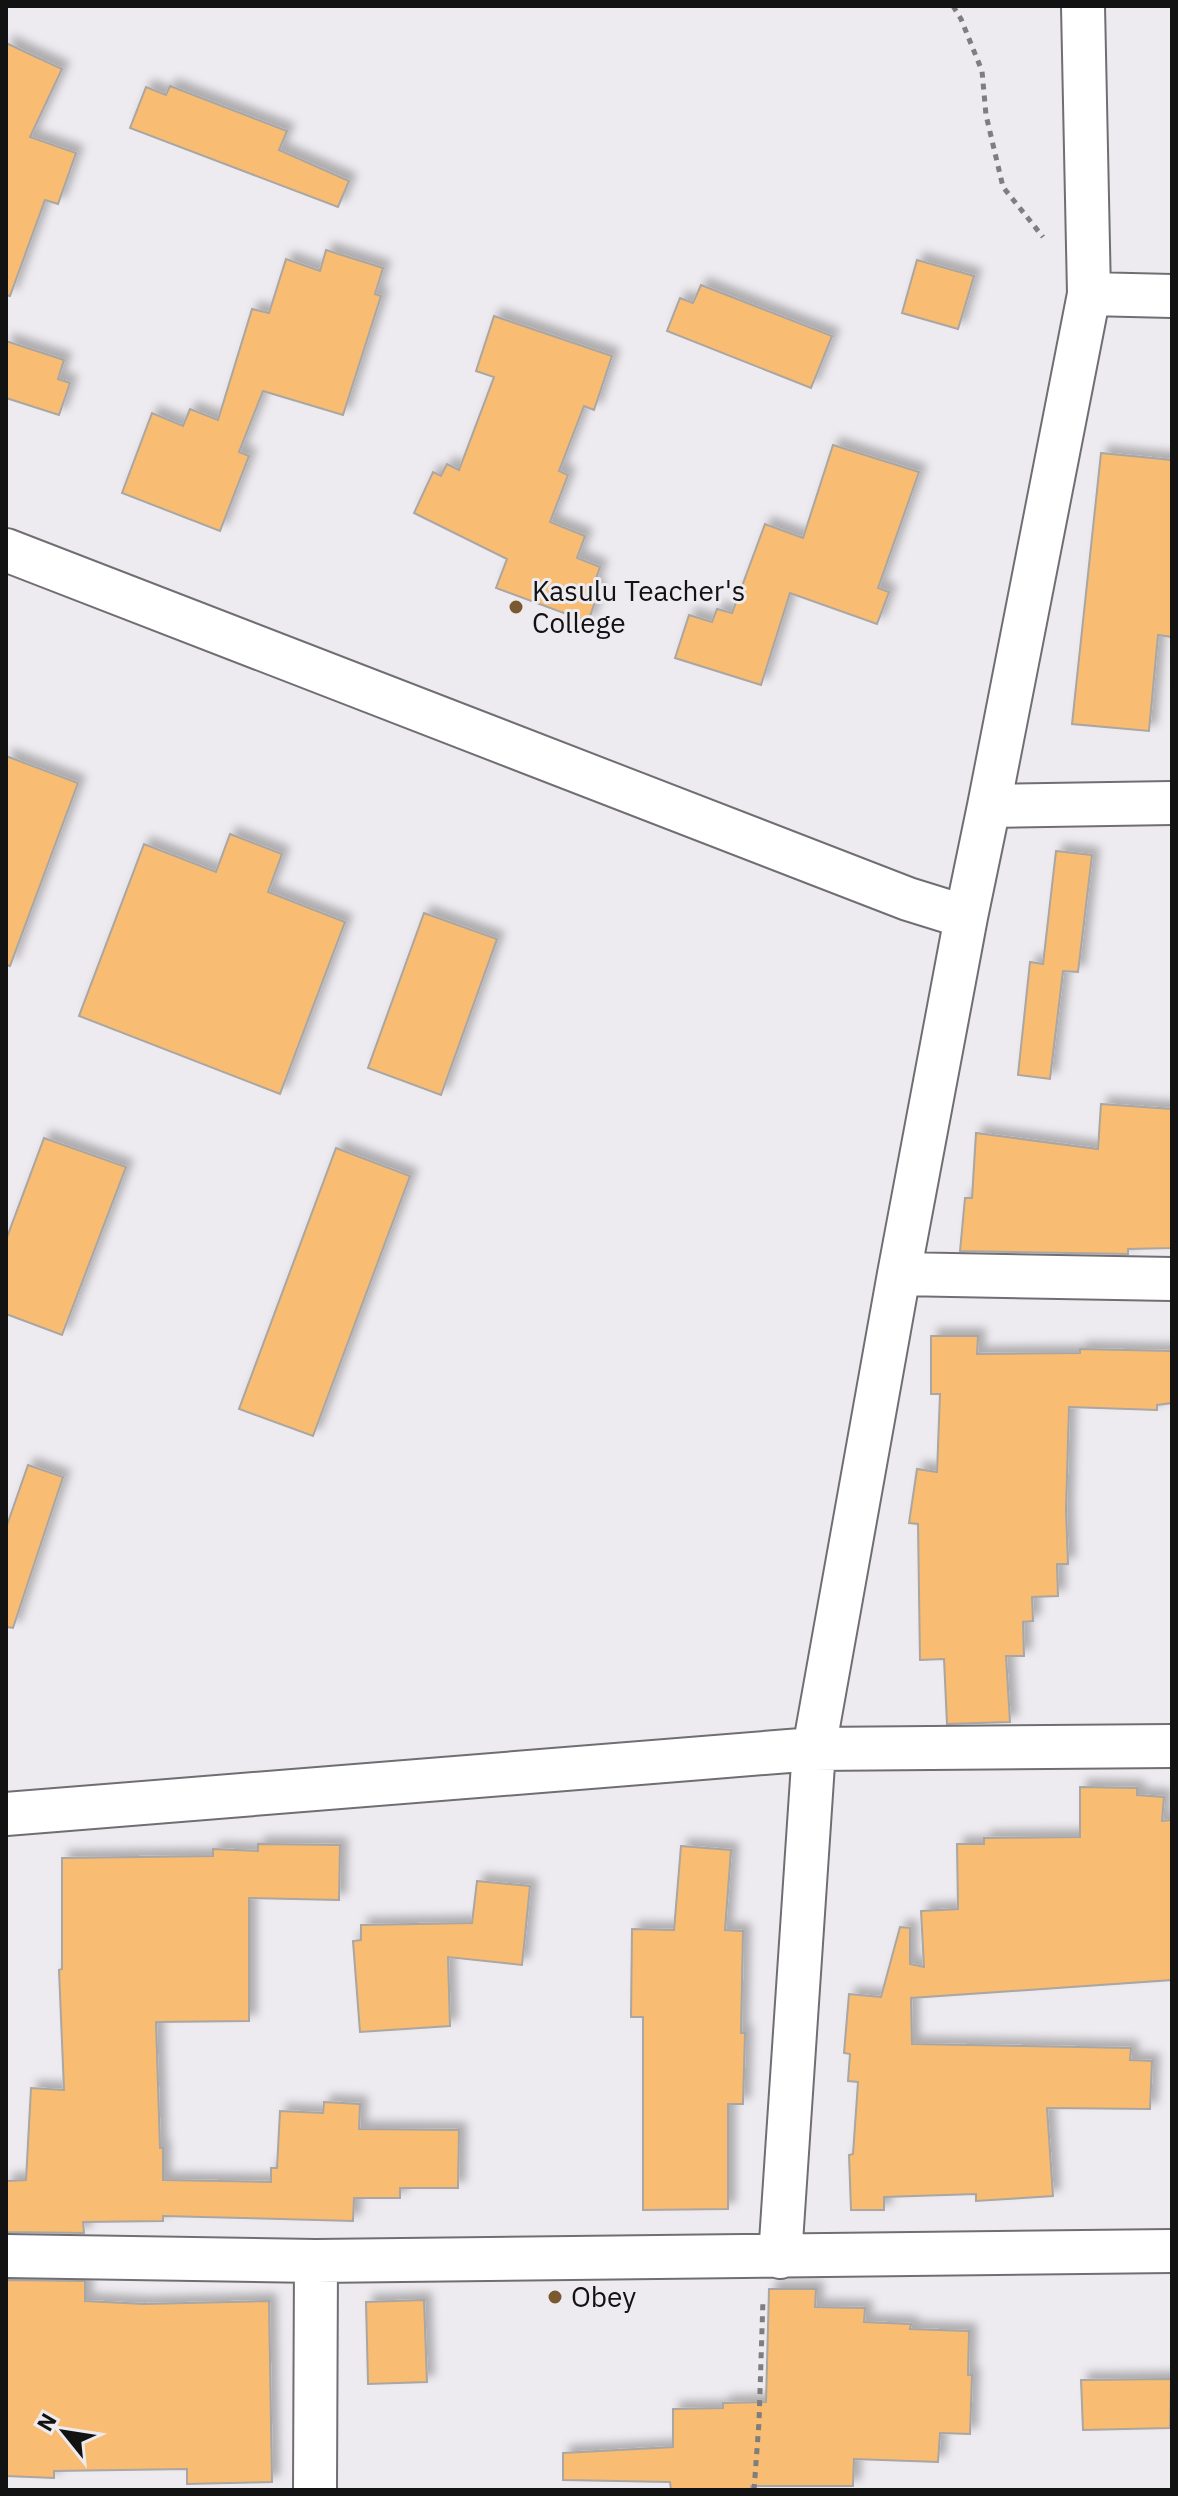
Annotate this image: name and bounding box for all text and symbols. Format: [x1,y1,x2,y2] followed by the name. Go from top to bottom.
[532,572,745,641] place label: Kasulu Teacher's College
[507,598,525,616] marker: Kasulu Teacher's College
[571,2278,636,2315] place label: Obey
[546,2288,564,2306] marker: Obey
[24,2392,104,2472] north arrow
[30,2408,63,2436] text: N

